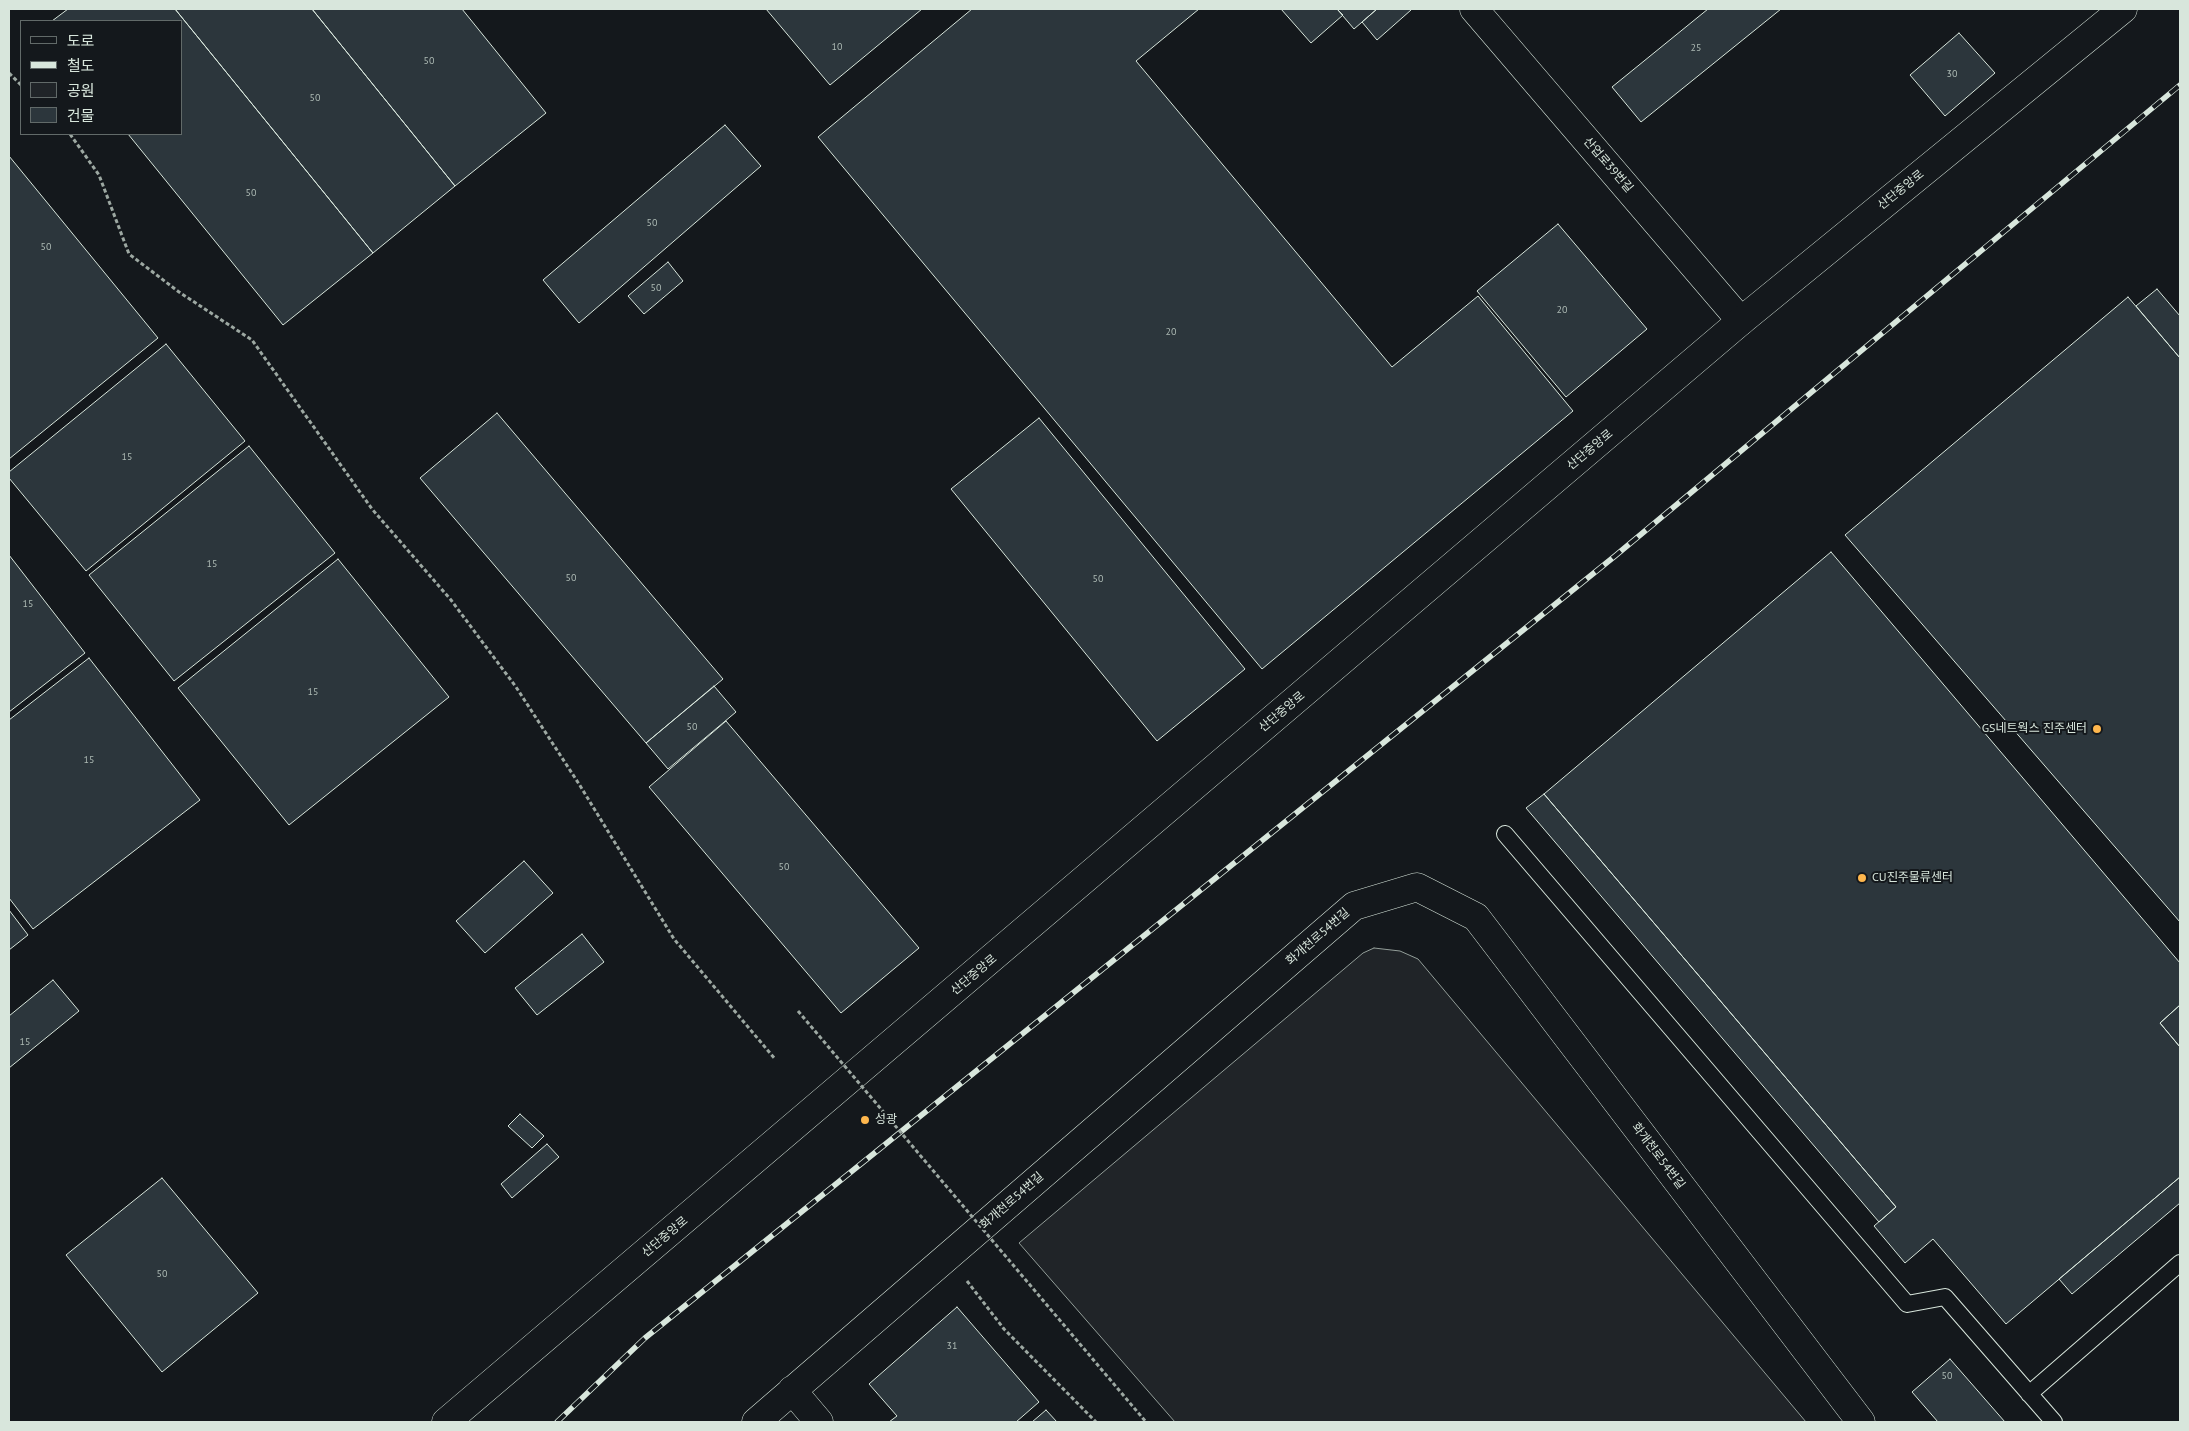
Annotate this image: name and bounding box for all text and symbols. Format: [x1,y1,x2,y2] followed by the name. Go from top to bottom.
[20,20,182,135] legend
[67,31,95,50] text: 도로
[832,41,842,53] house number: 10
[1691,42,1701,54] house number: 25
[424,55,434,67] house number: 50
[67,56,95,75] text: 철도
[1947,68,1957,80] house number: 30
[67,81,95,100] text: 공원
[310,92,320,104] house number: 50
[67,106,95,125] text: 건물
[1580,135,1636,195] street label: 산업로39번길
[1875,167,1927,213] street label: 산단중앙로
[246,187,256,199] house number: 50
[647,217,657,229] house number: 50
[41,241,51,253] house number: 50
[651,282,661,294] house number: 50
[1557,304,1567,316] house number: 20
[1166,326,1176,338] house number: 20
[1564,427,1616,473] street label: 산단중앙로
[122,451,132,463] house number: 15
[207,558,217,570] house number: 15
[566,572,576,584] house number: 50
[1093,573,1103,585] house number: 50
[23,598,33,610] house number: 15
[308,686,318,698] house number: 15
[1256,689,1308,735] street label: 산단중앙로
[687,721,697,733] house number: 50
[1982,722,2087,736] place label: GS네트웍스 진주센터
[2091,723,2103,735] marker: GS네트웍스 진주센터
[84,754,94,766] house number: 15
[779,861,789,873] house number: 50
[1872,871,1953,885] place label: CU진주물류센터
[1856,872,1868,884] marker: CU진주물류센터
[1283,906,1353,968] street label: 화개천로54번길
[948,952,1000,998] street label: 산단중앙로
[20,1036,30,1048] house number: 15
[875,1113,897,1127] place label: 성광
[859,1114,871,1126] marker: 성광
[1628,1120,1688,1192] street label: 화개천로54번길
[977,1170,1047,1232] street label: 화개천로54번길
[639,1214,691,1260] street label: 산단중앙로
[157,1268,167,1280] house number: 50
[947,1340,957,1352] house number: 31
[1942,1370,1952,1382] house number: 50

